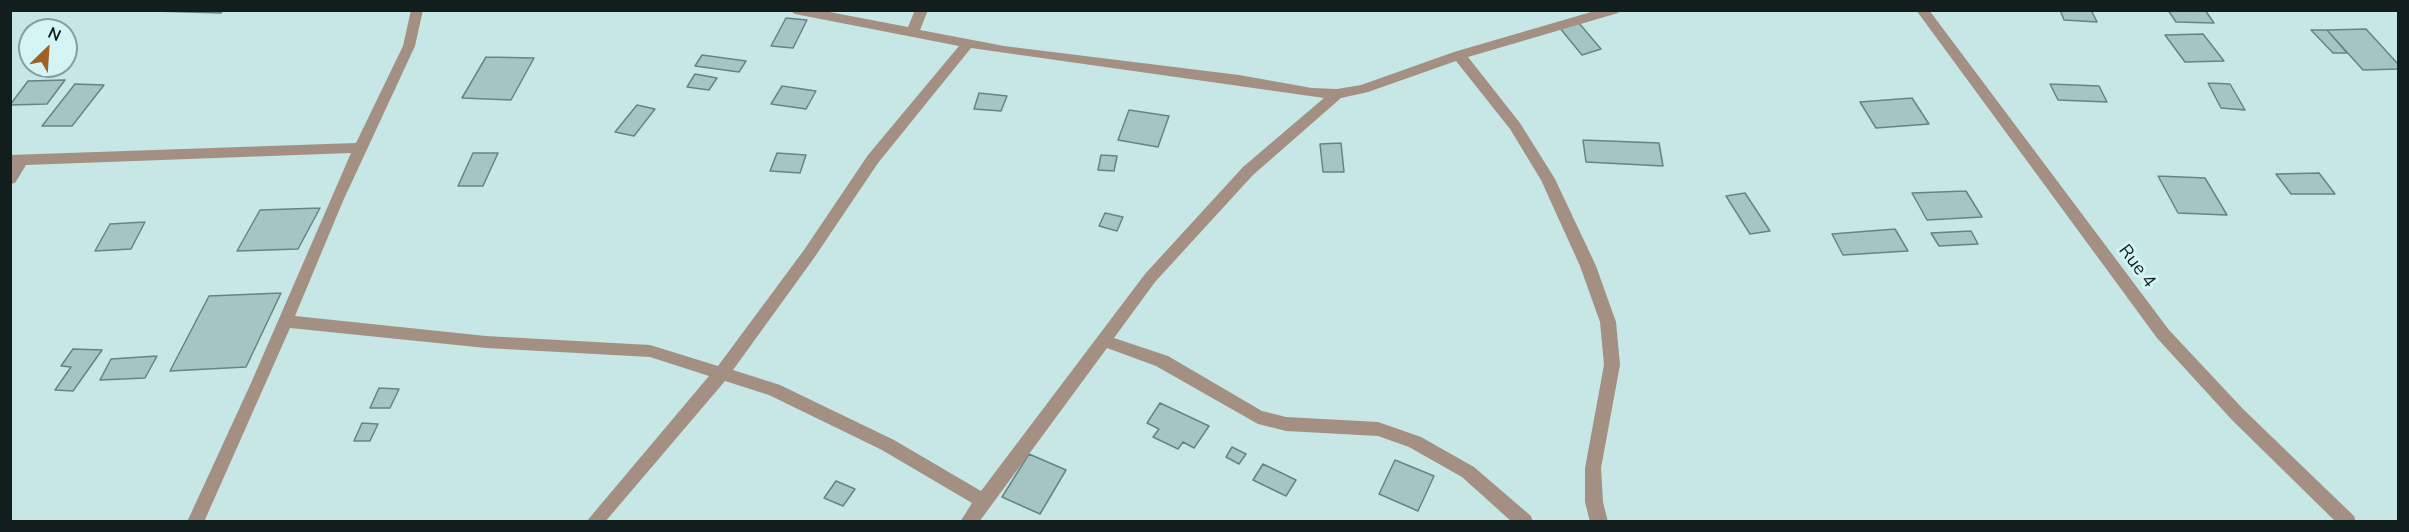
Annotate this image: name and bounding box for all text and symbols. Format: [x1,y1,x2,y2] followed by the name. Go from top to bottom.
[18,18,78,78] north arrow
[45,22,64,45] text: N
[2114,240,2160,292] street label: Rue 4

